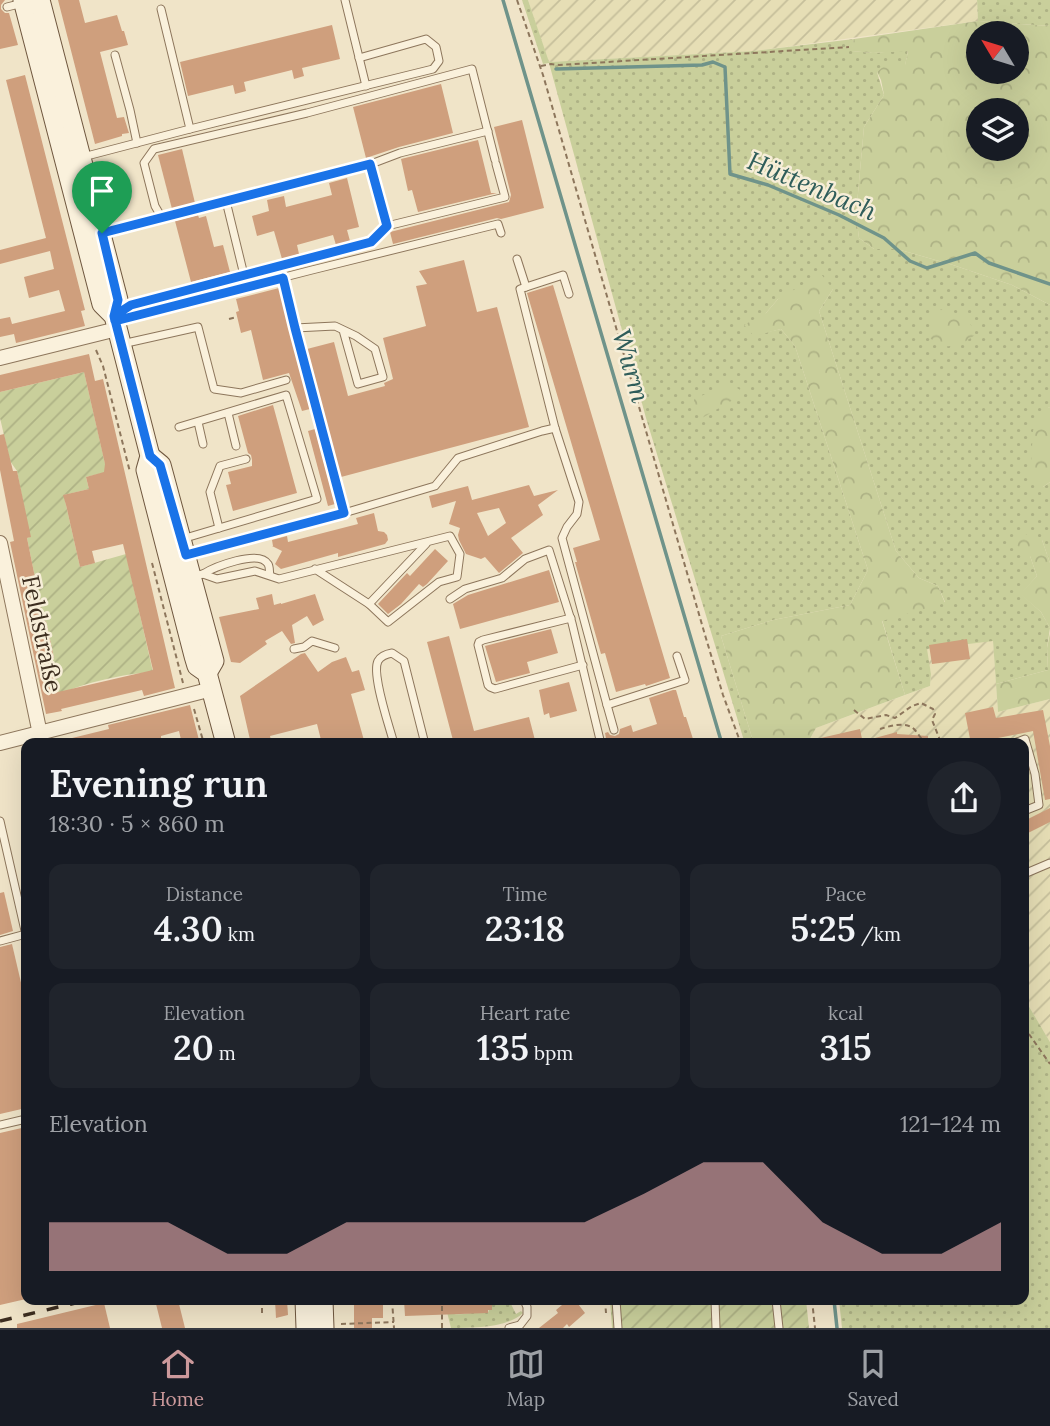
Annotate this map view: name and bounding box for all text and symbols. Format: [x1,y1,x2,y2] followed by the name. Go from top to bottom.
[966,21,1029,84] north arrow
[966,21,1029,161] map controls
[966,98,1029,161] button: layers
[743,144,882,228] water label: Hüttenbach
[72,161,132,233] pin
[83,172,121,210] icon: arrive
[605,325,658,407] water label: Wurm
[15,572,70,695] street label: Feldstraße
[49,759,268,807] text: Evening run
[927,761,1001,835] button: share
[49,809,225,838] text: 18:30 · 5 × 860 m
[166,882,243,906] text: Distance
[503,882,547,906] text: Time
[825,882,866,906] text: Pace
[154,906,223,951] text: 4.30
[485,906,565,951] text: 23:18
[790,906,856,951] text: 5:25
[223,922,255,946] text: km
[856,922,901,946] text: /km
[164,1001,245,1025] text: Elevation
[480,1001,570,1025] text: Heart rate
[828,1001,863,1025] text: kcal
[173,1025,214,1070] text: 20
[477,1025,529,1070] text: 135
[820,1025,872,1070] text: 315
[214,1041,236,1065] text: m
[529,1041,573,1065] text: bpm
[49,1109,148,1138] text: Elevation
[900,1109,1001,1138] text: 121–124 m
[151,1345,204,1411] tab: Home
[506,1345,545,1411] tab: Map
[847,1345,899,1411] tab: Saved

